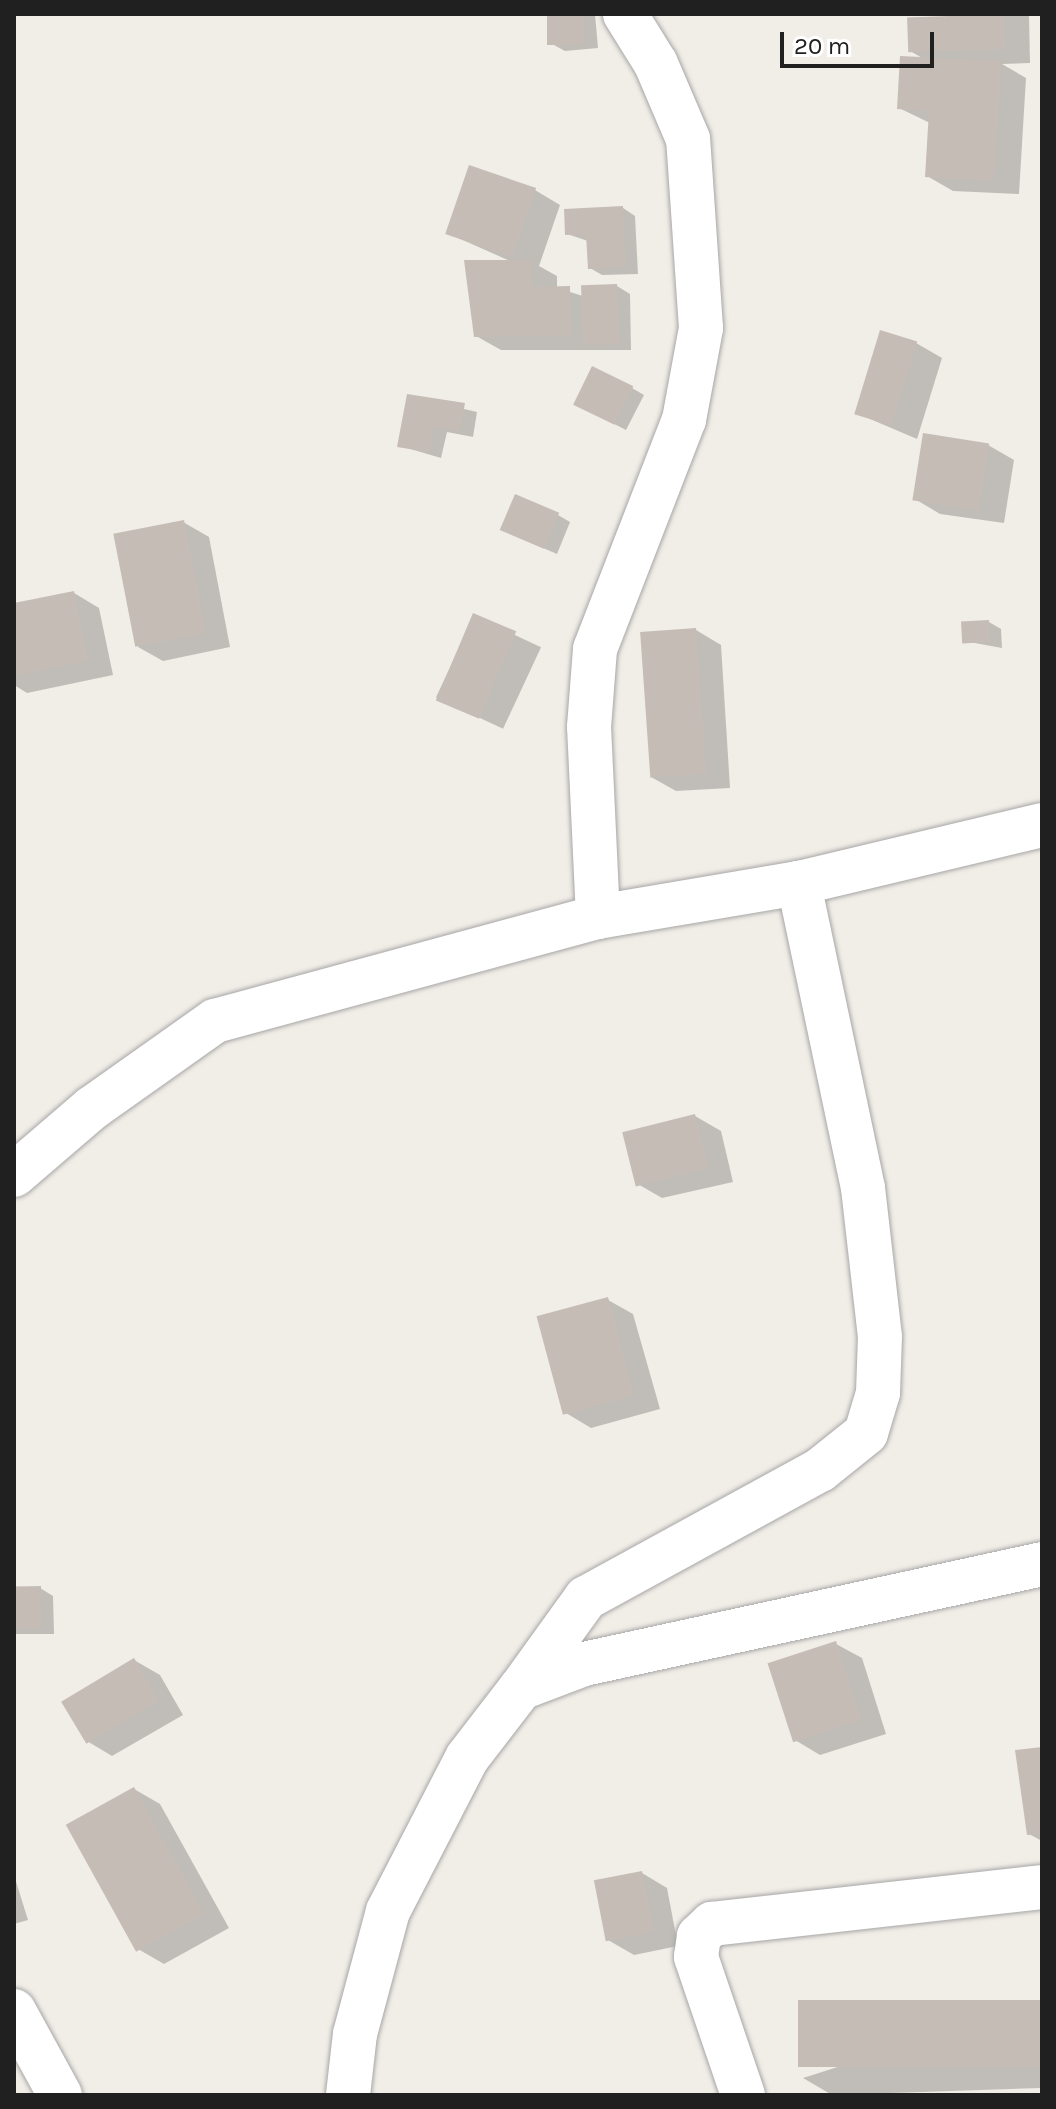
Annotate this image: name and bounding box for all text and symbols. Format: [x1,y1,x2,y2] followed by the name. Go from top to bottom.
[784,16,938,66] scale bar
[794,32,850,60] text: 20 m

